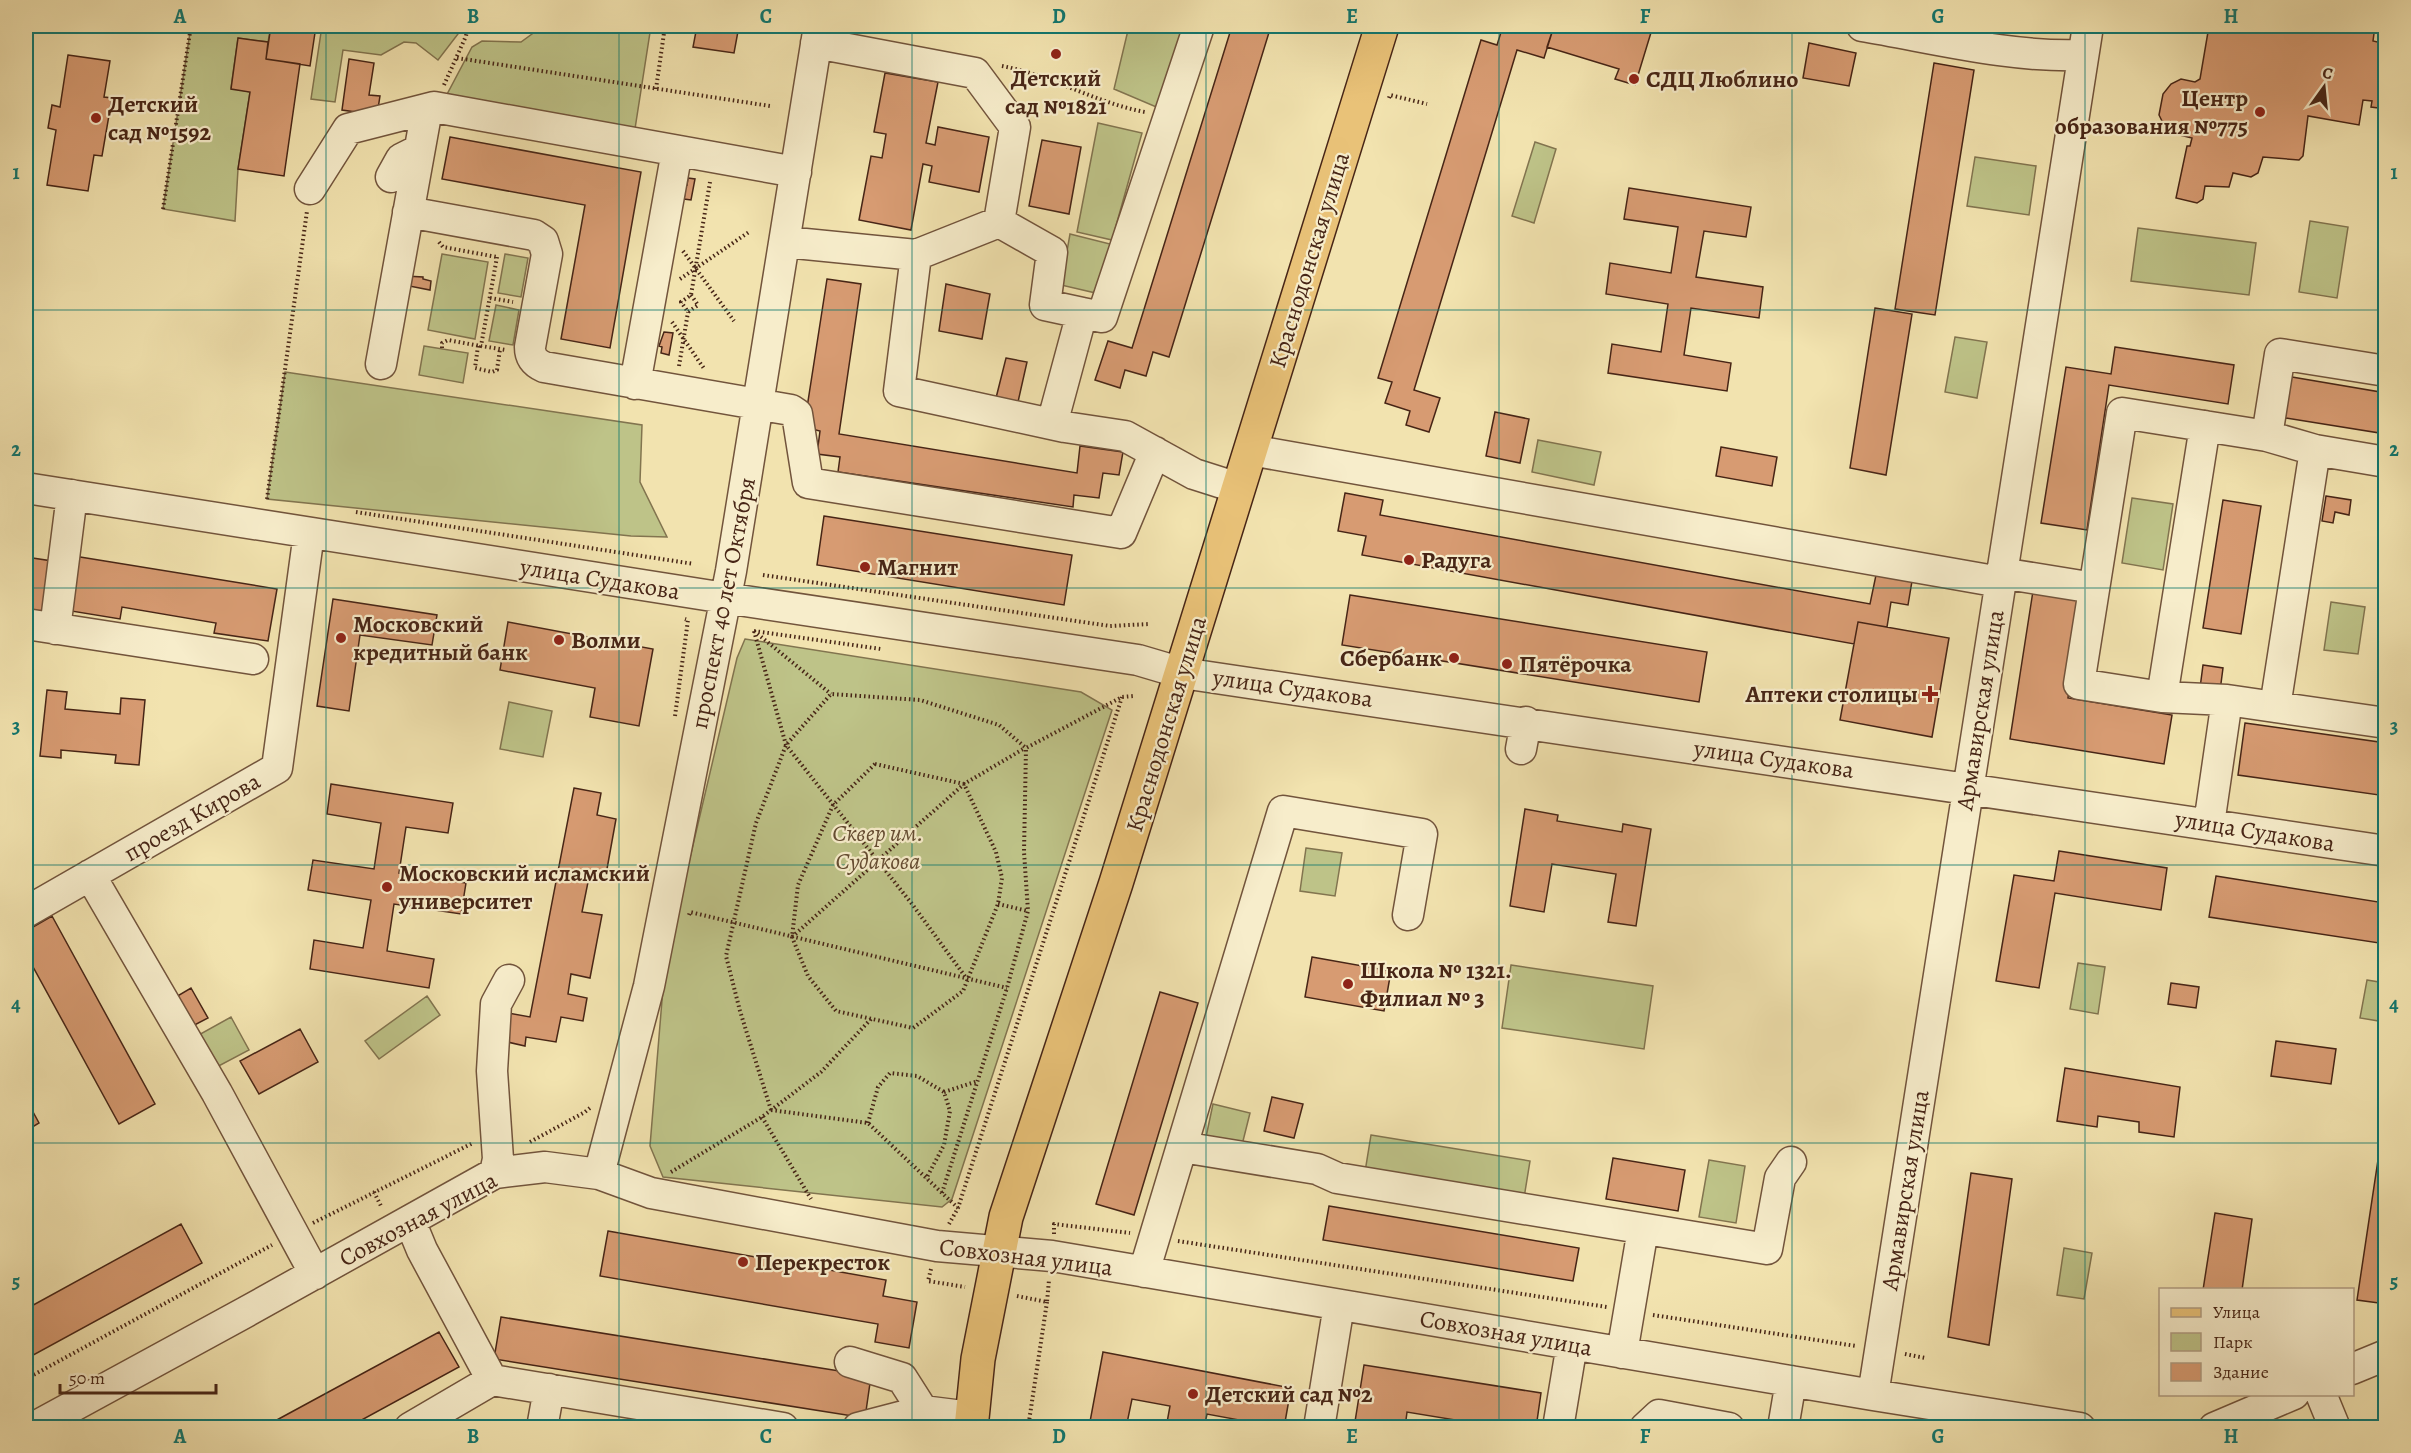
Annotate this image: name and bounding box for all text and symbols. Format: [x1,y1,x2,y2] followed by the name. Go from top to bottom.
[173,3,187,30] text: A
[467,3,479,30] text: B
[760,3,772,30] text: C
[1052,3,1066,30] text: D
[1346,3,1358,30] text: E
[1640,3,1651,30] text: F
[1931,3,1945,30] text: G
[2224,3,2239,30] text: H
[1049,47,1063,61] marker: Детский сад №1821
[2294,57,2354,117] north arrow
[1005,62,1107,122] place label: Детский сад №1821
[2320,62,2335,85] text: С
[1646,63,1798,95] place label: СДЦ Люблино
[1627,72,1641,86] marker: СДЦ Люблино
[2055,82,2248,142] place label: Центр образования №775
[108,88,211,148] place label: Детский сад №1592
[2253,105,2267,119] marker: Центр образования №775
[89,111,103,125] marker: Детский сад №1592
[1261,148,1357,372] street label: Краснодонская улица
[12,159,20,186] text: 1
[2390,159,2398,186] text: 1
[11,436,21,463] text: 2
[2389,436,2399,463] text: 2
[683,475,763,731] street label: проспект 40 лет Октября
[1421,544,1492,576] place label: Радуга
[517,550,682,607] street label: улица Судакова
[877,551,958,583] place label: Магнит
[1402,553,1416,567] marker: Радуга
[858,560,872,574] marker: Магнит
[353,608,528,668] place label: Московский кредитный банк
[1948,608,2012,813] street label: Армавирская улица
[1118,612,1214,836] street label: Краснодонская улица
[571,624,641,656] place label: Волми
[334,631,348,645] marker: Московский кредитный банк
[552,633,566,647] marker: Волми
[1340,642,1442,674] place label: Сбербанк
[1519,648,1632,680] place label: Пятёрочка
[1447,651,1461,665] marker: Сбербанк
[1500,657,1514,671] marker: Пятёрочка
[1210,661,1375,715] street label: улица Судакова
[1745,678,1918,710] place label: Аптеки столицы
[1923,687,1937,701] marker: Аптеки столицы
[12,713,20,740] text: 3
[2390,713,2398,740] text: 3
[1691,732,1856,786] street label: улица Судакова
[118,765,266,869] street label: проезд Кирова
[2172,802,2337,859] street label: улица Судакова
[832,817,924,877] park label: Сквер им. Судакова
[398,857,650,917] place label: Московский исламский университет
[380,880,394,894] marker: Московский исламский университет
[1360,954,1512,1014] place label: Школа № 1321. Филиал № 3
[1341,977,1355,991] marker: Школа № 1321. Филиал № 3
[11,991,21,1018] text: 4
[2389,991,2399,1018] text: 4
[1873,1088,1937,1293] street label: Армавирская улица
[333,1164,503,1274] street label: Совхозная улица
[937,1230,1115,1284] street label: Совхозная улица
[755,1246,890,1278] place label: Перекресток
[736,1255,750,1269] marker: Перекресток
[12,1268,20,1295] text: 5
[2390,1268,2398,1295] text: 5
[2159,1288,2354,1396] legend
[2213,1300,2261,1324] text: Улица
[1417,1302,1595,1364] street label: Совхозная улица
[2213,1330,2253,1354] text: Парк
[60,1357,216,1395] scale bar
[2213,1360,2269,1384] text: Здание
[69,1366,105,1390] text: 50 m
[1205,1378,1373,1410] place label: Детский сад №2
[1186,1387,1200,1401] marker: Детский сад №2
[173,1423,187,1450] text: A
[467,1423,479,1450] text: B
[760,1423,772,1450] text: C
[1052,1423,1066,1450] text: D
[1346,1423,1358,1450] text: E
[1640,1423,1651,1450] text: F
[1931,1423,1945,1450] text: G
[2224,1423,2239,1450] text: H

